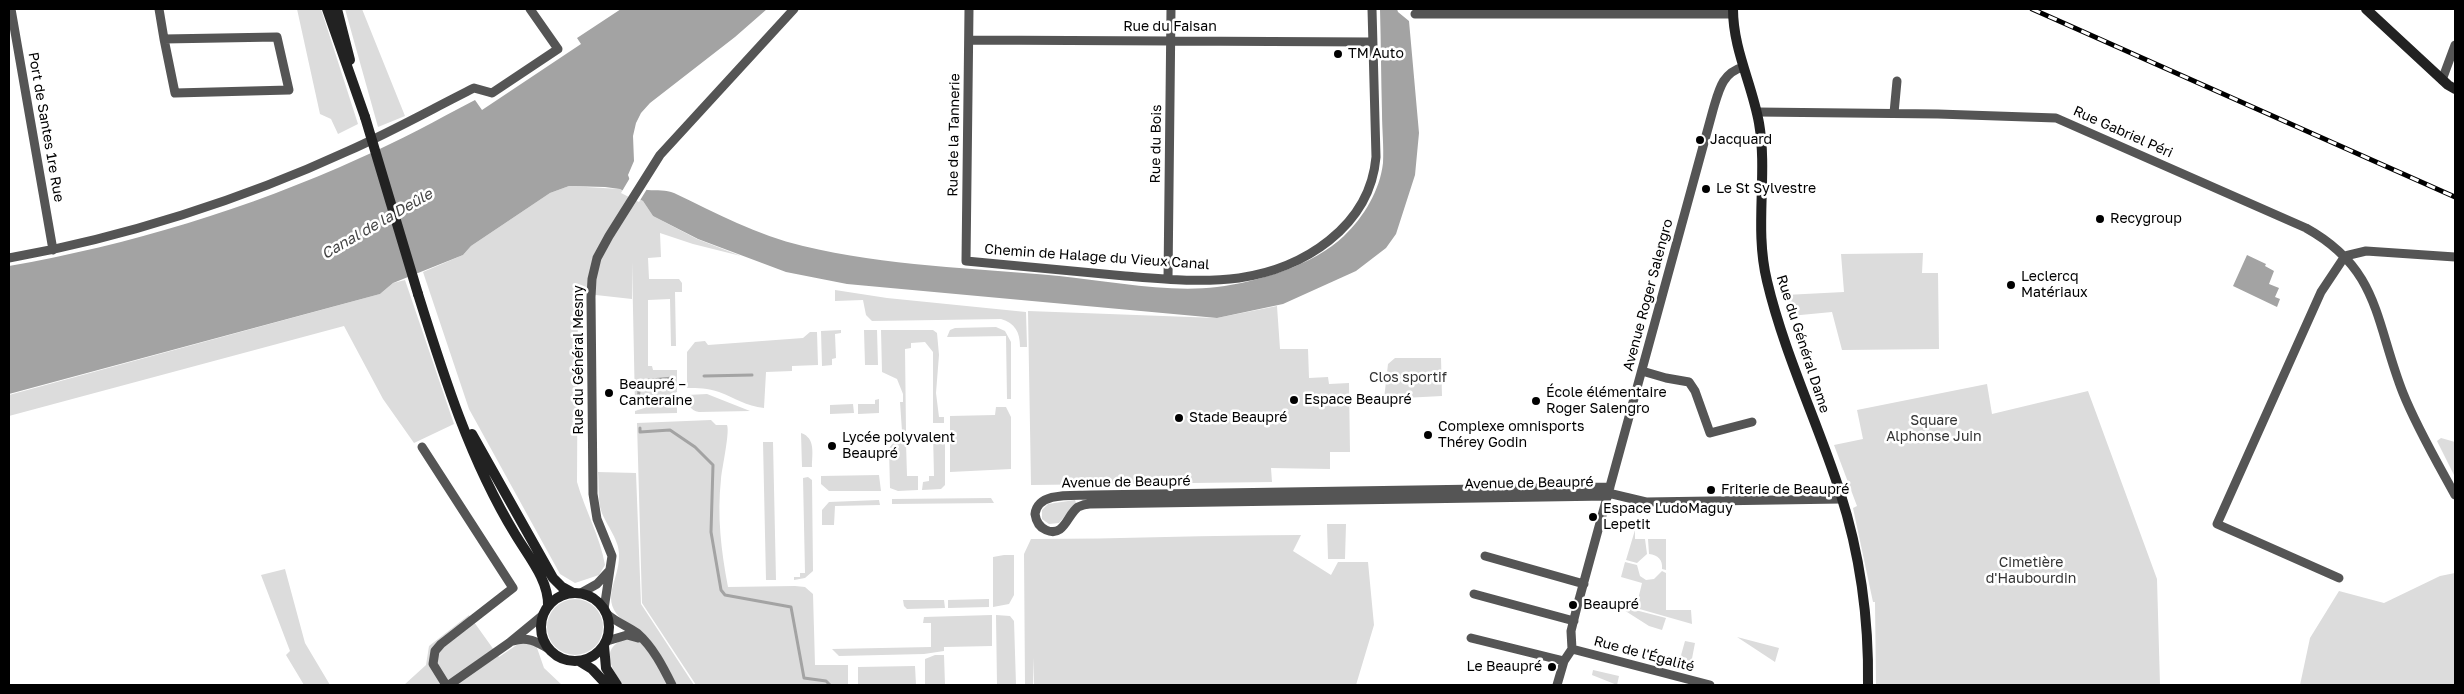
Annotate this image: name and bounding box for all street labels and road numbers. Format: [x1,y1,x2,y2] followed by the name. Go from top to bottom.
[1123,19,1217,35] street label: Rue du Faisan
[25,51,67,203] street label: Port de Santes 1re Rue
[945,73,963,197] street label: Rue de la Tannerie
[2071,102,2175,162] street label: Rue Gabriel Péri
[1147,104,1165,184] street label: Rue du Bois
[1620,217,1676,373] street label: Avenue Roger Salengro
[984,241,1210,273] street label: Chemin de Halage du Vieux Canal
[1773,273,1833,415] street label: Rue du Général Dame
[571,285,587,435] street label: Rue du Général Mesny
[1061,472,1191,492] street label: Avenue de Beaupré
[1464,473,1594,493] street label: Avenue de Beaupré
[1592,633,1696,675] street label: Rue de l'Égalité

